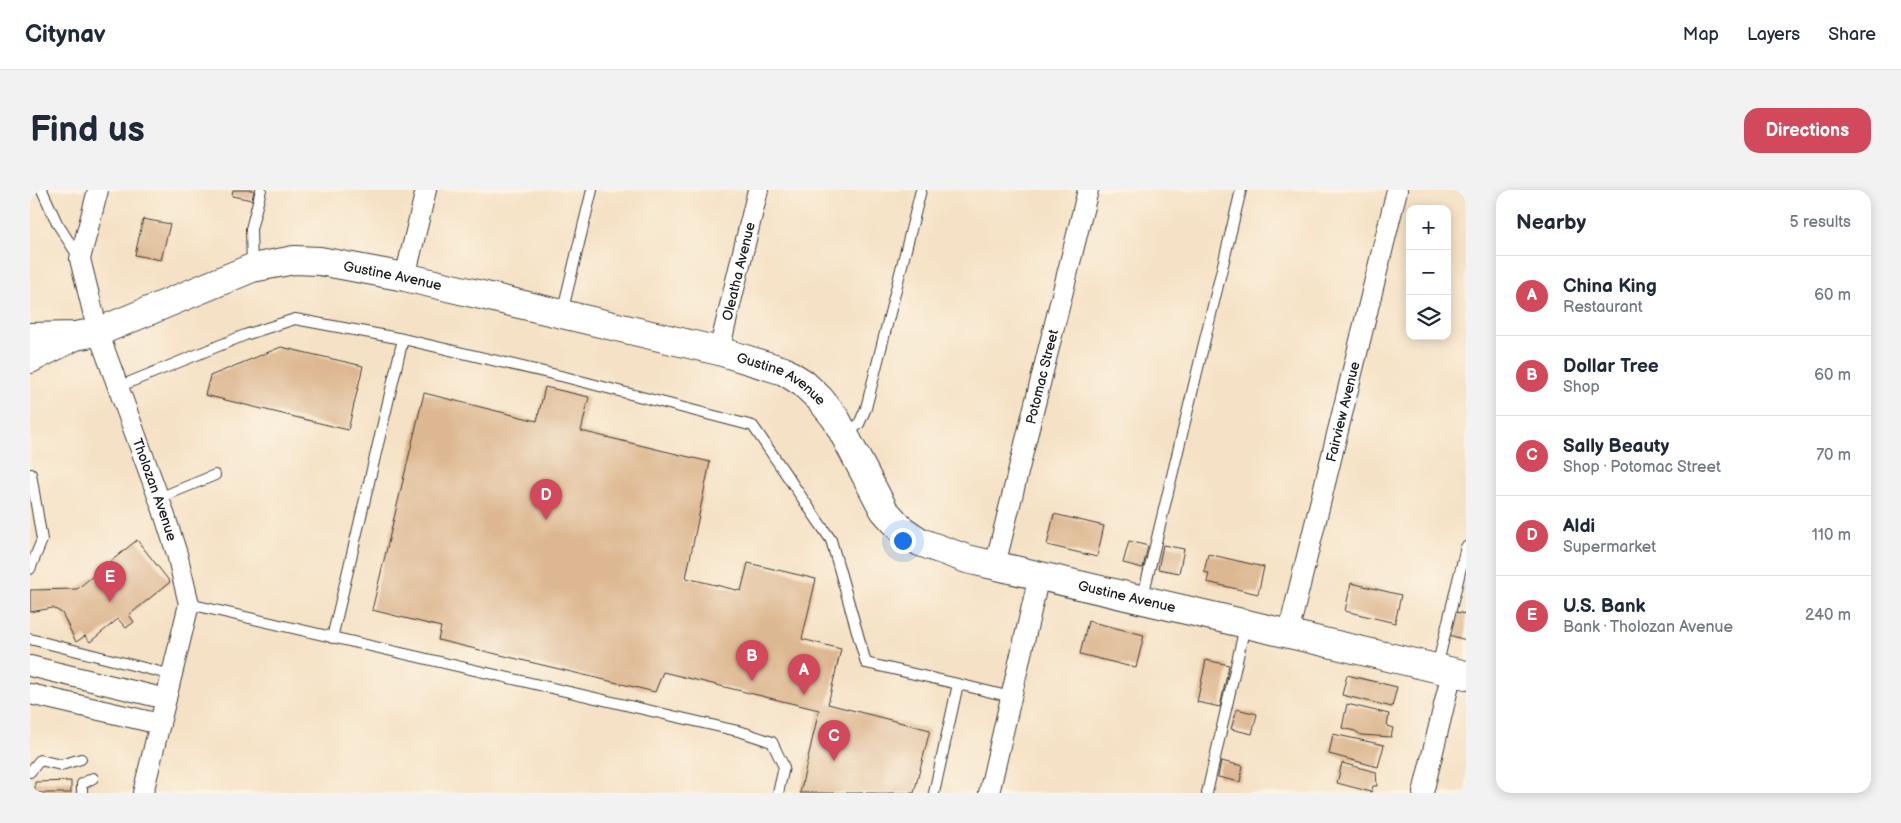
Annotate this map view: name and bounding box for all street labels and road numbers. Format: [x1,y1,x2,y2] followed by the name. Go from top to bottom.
[719,220,759,322] street label: Oleatha Avenue
[342,258,443,294] street label: Gustine Avenue
[1022,327,1062,426] street label: Potomac Street
[735,349,829,409] street label: Gustine Avenue
[1323,360,1364,464] street label: Fairview Avenue
[129,436,180,543] street label: Tholozan Avenue
[1076,577,1177,616] street label: Gustine Avenue

